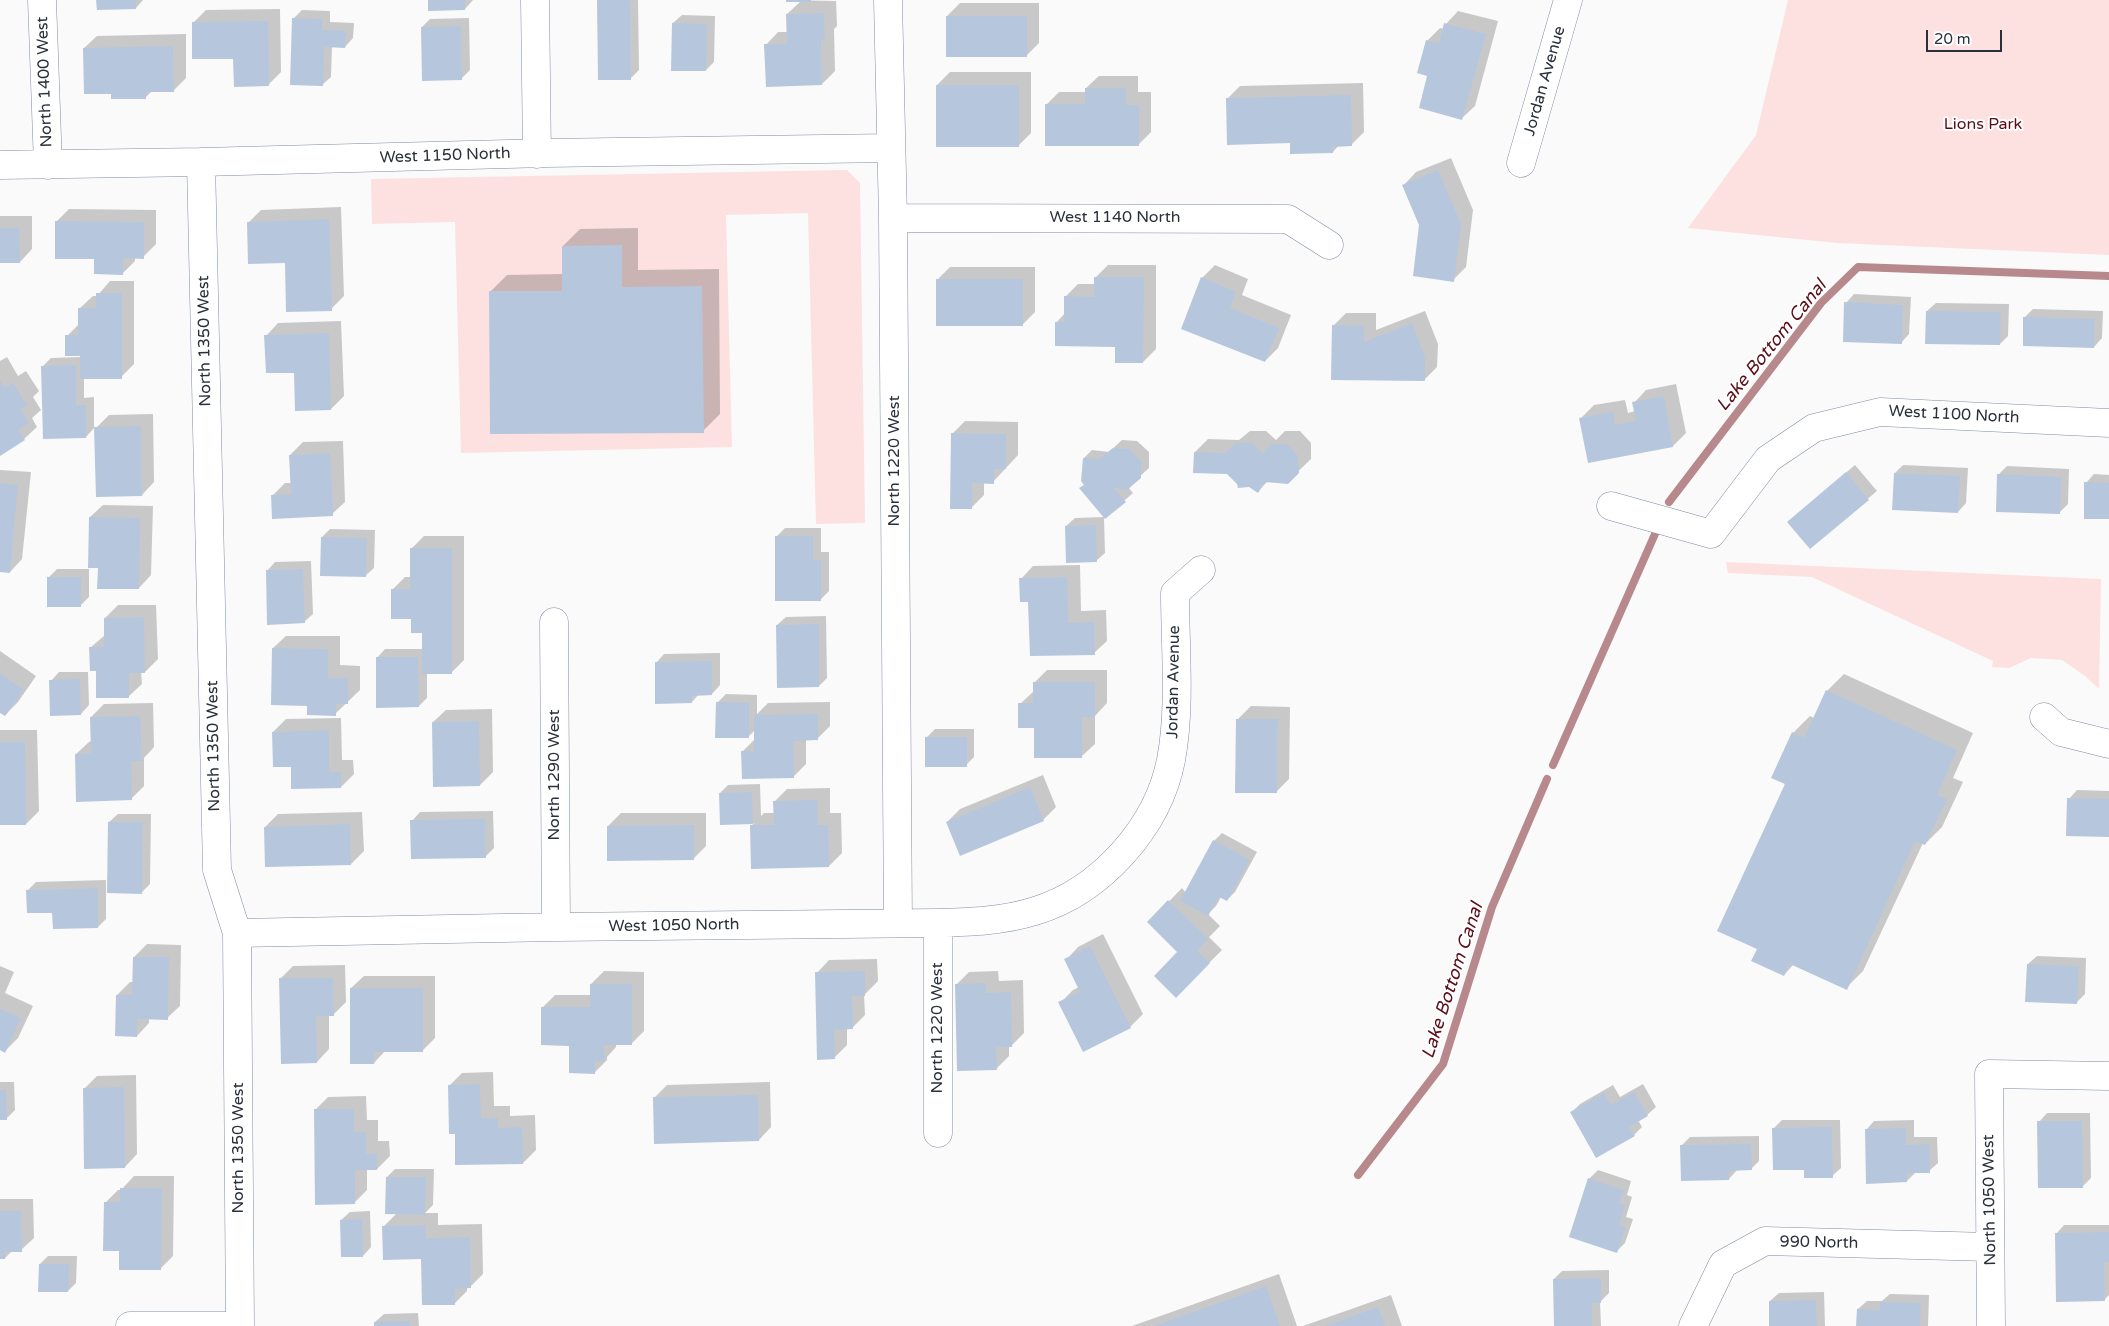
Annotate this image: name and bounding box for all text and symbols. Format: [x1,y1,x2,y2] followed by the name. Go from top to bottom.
[33,16,57,148] street label: North 1400 West
[1929,20,2005,52] scale bar
[1520,24,1570,138] street label: Jordan Avenue
[1934,30,1971,48] text: 20 m
[1944,115,2022,135] park label: Lions Park
[379,144,511,168] street label: West 1150 North
[1049,208,1181,228] street label: West 1140 North
[194,275,216,407] street label: North 1350 West
[1713,276,1831,416] water label: Lake Bottom Canal
[885,395,905,527] street label: North 1220 West
[1888,402,2020,428] street label: West 1100 North
[1163,625,1185,739] street label: Jordan Avenue
[203,680,225,812] street label: North 1350 West
[545,709,565,841] street label: North 1290 West
[1418,901,1488,1061] water label: Lake Bottom Canal
[608,915,740,937] street label: West 1050 North
[928,962,948,1094] street label: North 1220 West
[229,1082,249,1214] street label: North 1350 West
[1979,1134,2001,1266] street label: North 1050 West
[1780,1233,1858,1253] street label: 990 North

